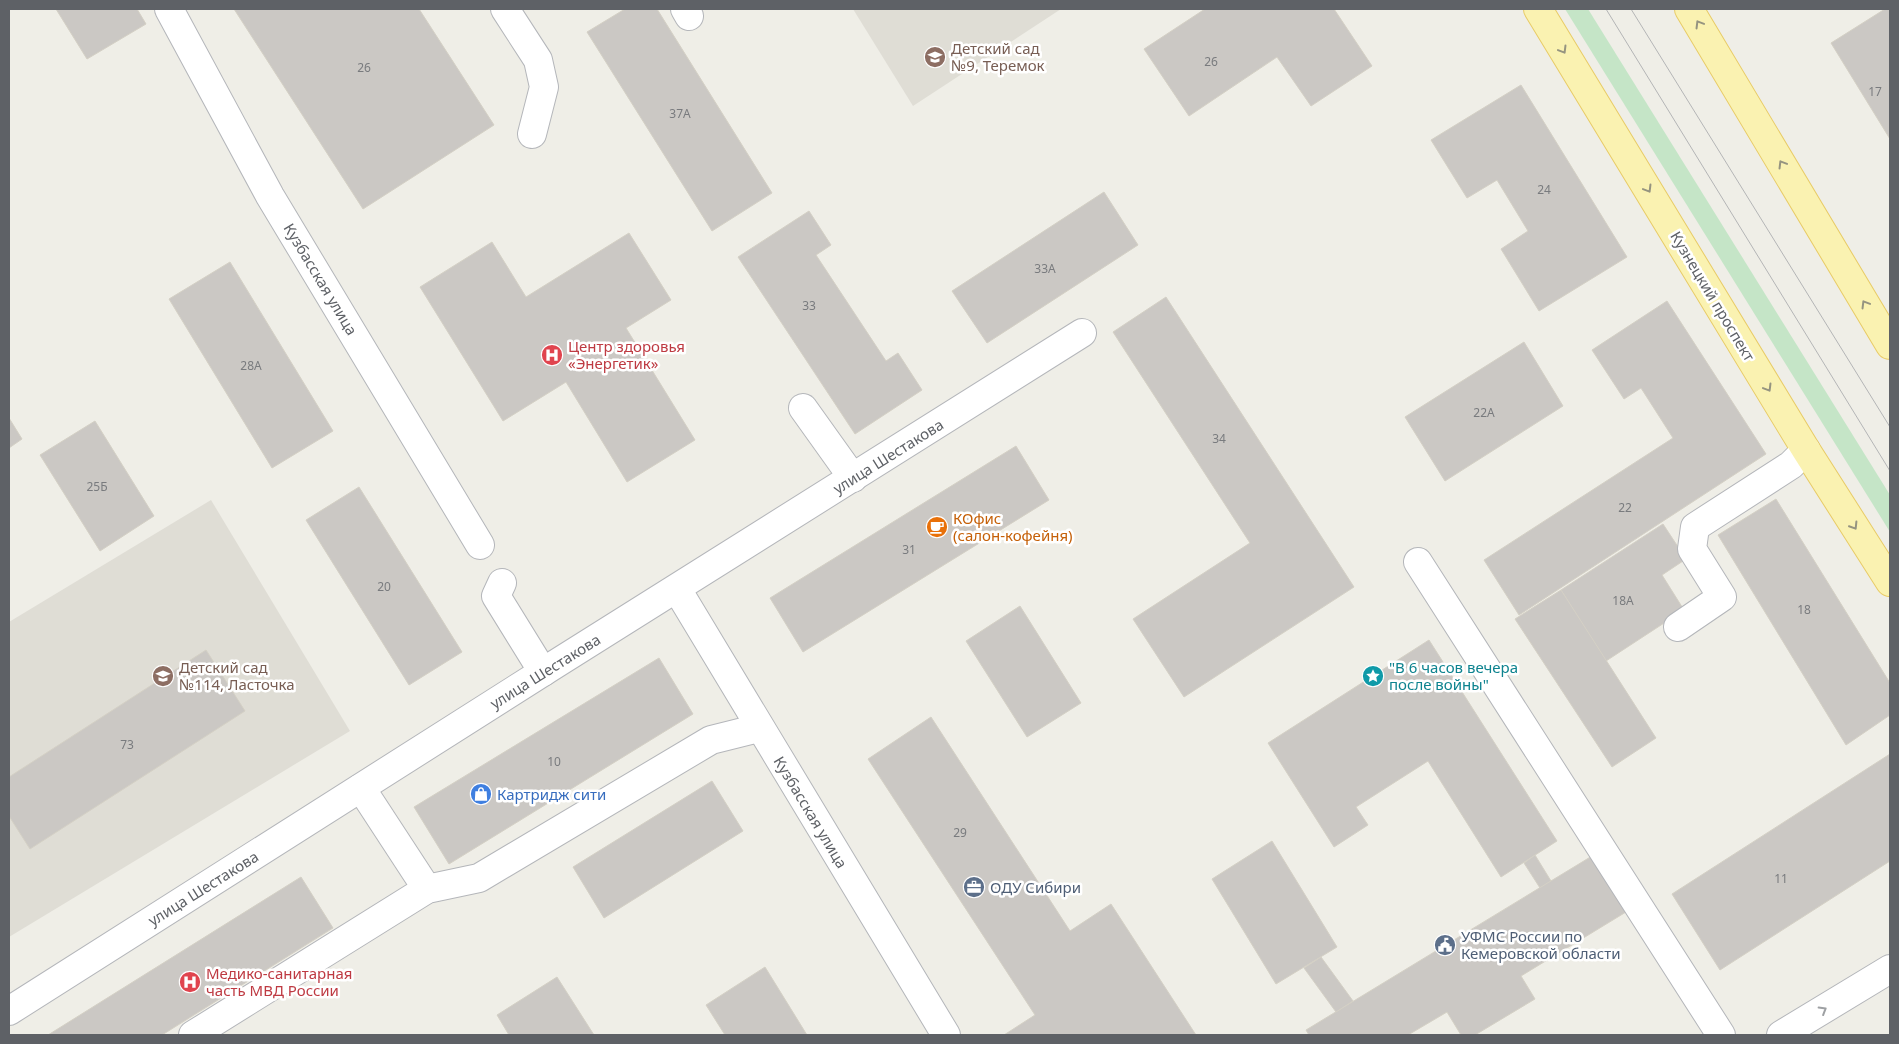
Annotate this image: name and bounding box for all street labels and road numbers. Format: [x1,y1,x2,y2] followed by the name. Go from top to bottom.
[280,219,362,339] street label: Кузбасская улица
[1666,227,1760,365] street label: Кузнецкий проспект
[829,414,947,498] street label: улица Шестакова
[486,629,604,713] street label: улица Шестакова
[770,752,852,872] street label: Кузбасская улица
[144,846,262,930] street label: улица Шестакова

